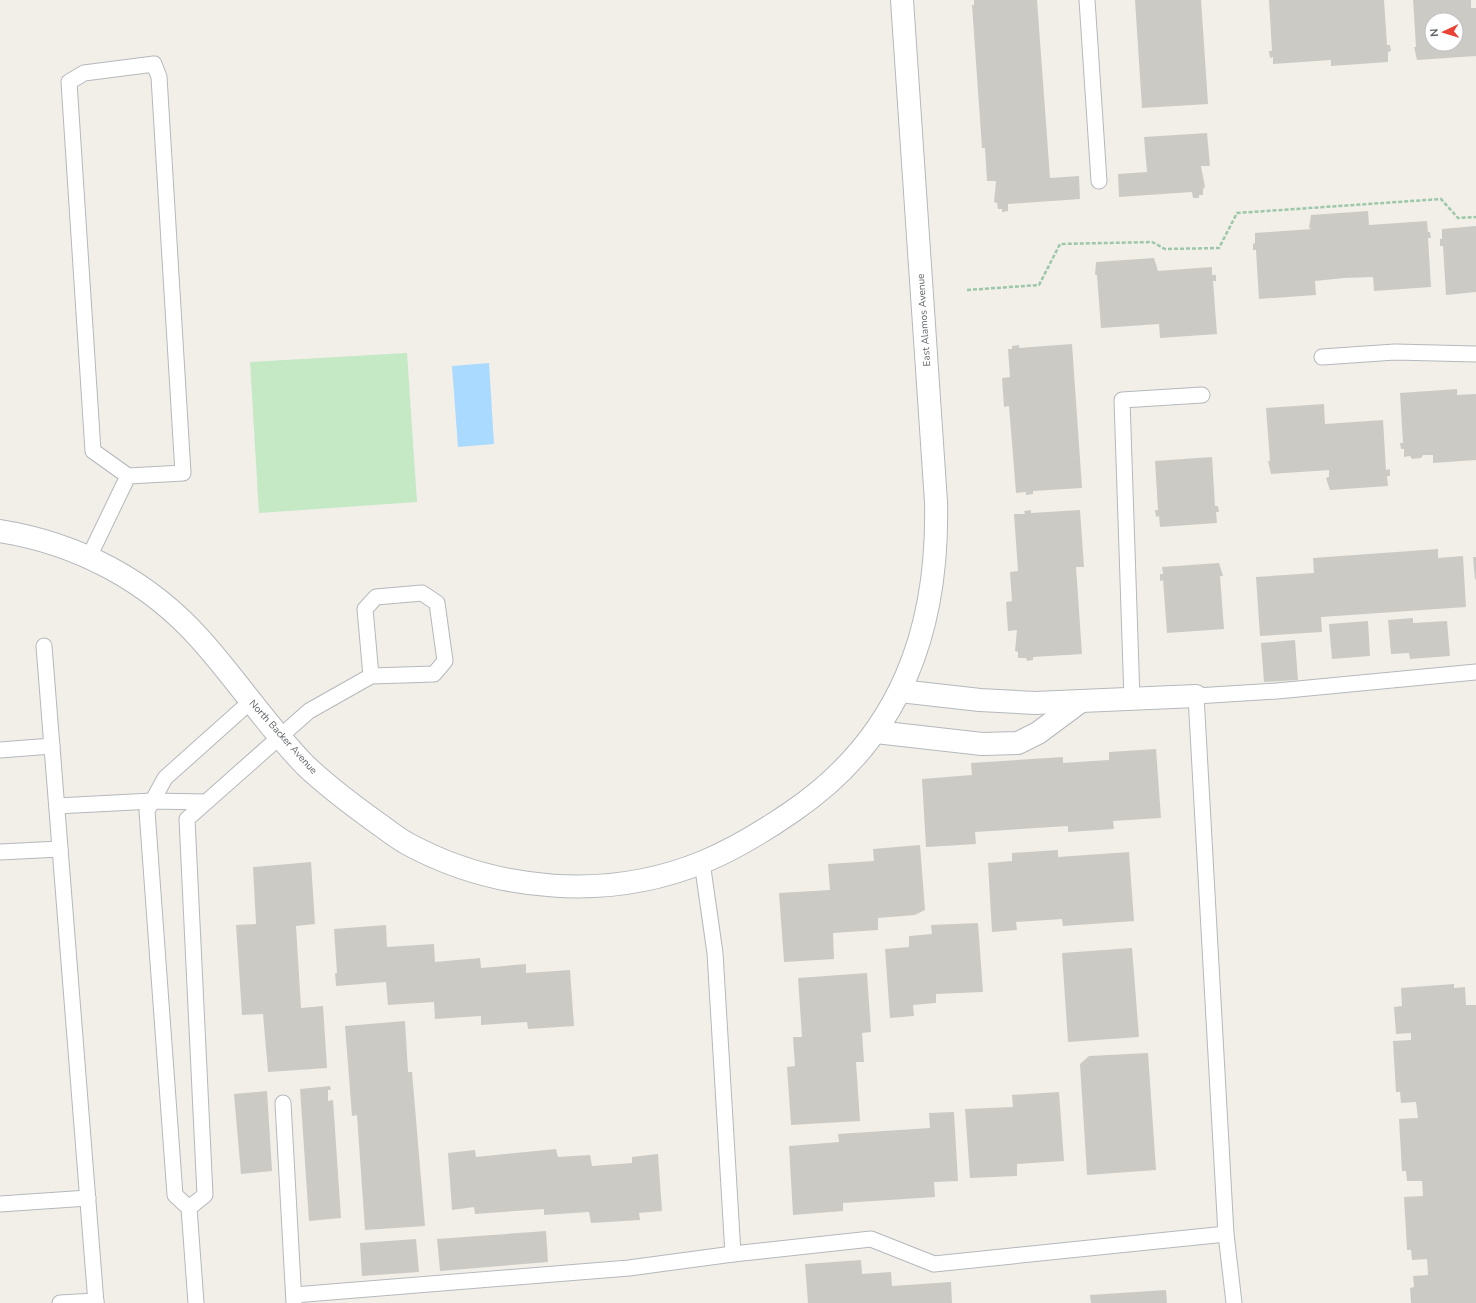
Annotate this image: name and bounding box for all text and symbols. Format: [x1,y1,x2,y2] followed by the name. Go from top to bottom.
[1424,12,1464,52] north arrow
[1427,28,1442,37] text: N
[914,273,934,367] street label: East Alamos Avenue
[246,697,320,777] street label: North Backer Avenue

